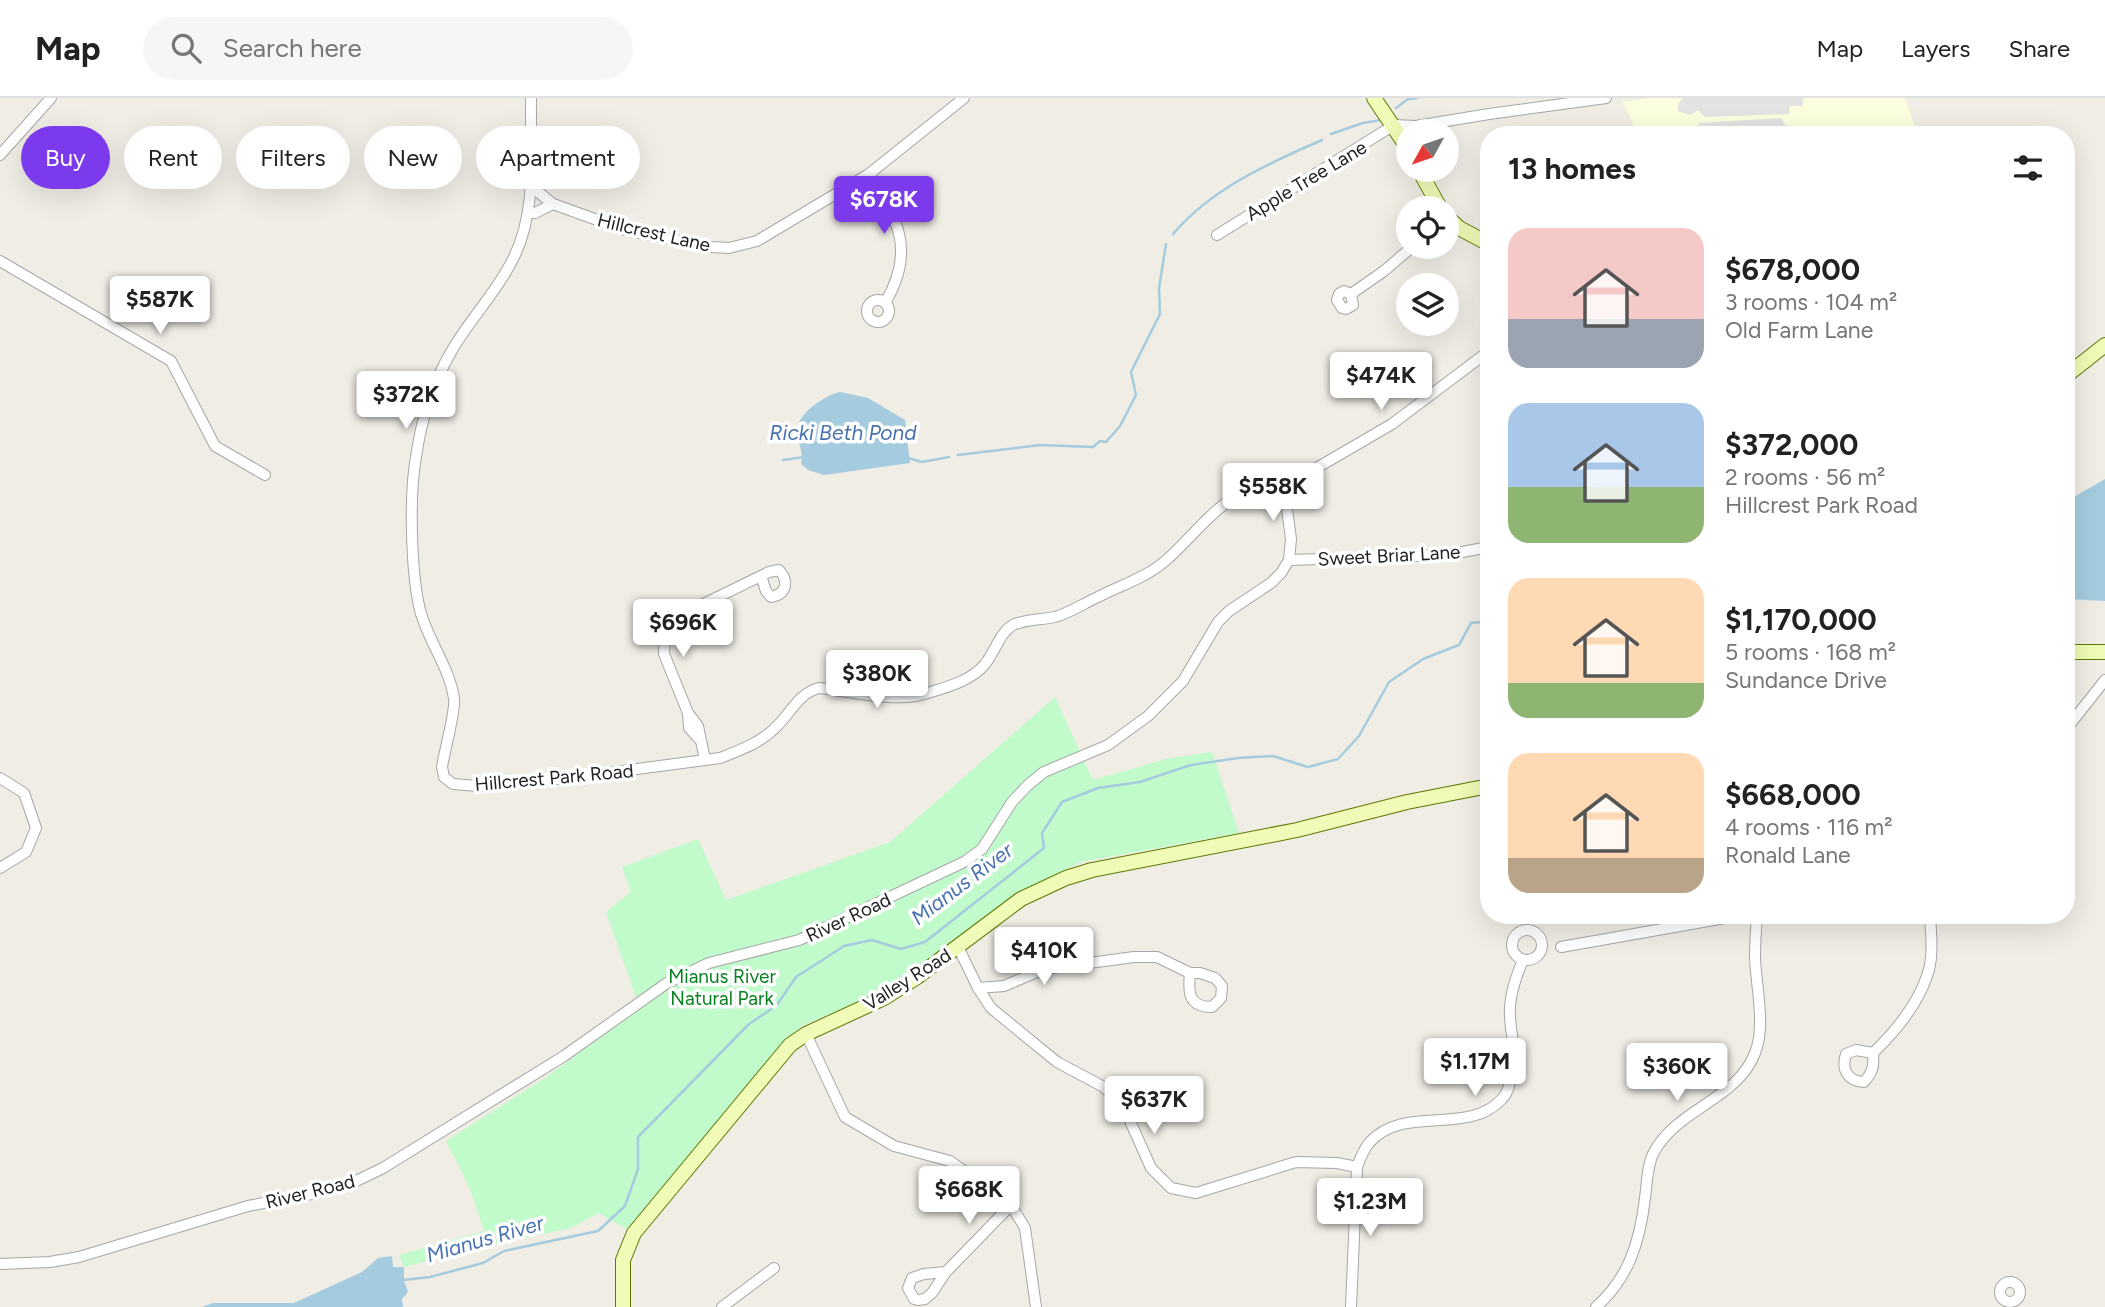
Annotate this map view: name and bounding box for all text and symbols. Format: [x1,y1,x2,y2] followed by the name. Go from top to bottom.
[143,17,633,80] search box
[35,29,101,68] text: Map
[167,29,205,67] icon: search
[223,32,362,64] text: Search here
[1816,34,1863,63] text: Map
[1901,34,1970,63] text: Layers
[2008,34,2070,63] text: Share
[1396,119,1460,182] north arrow
[1396,119,1459,336] map controls
[21,126,110,189] chip: Buy
[124,126,222,189] chip: Rent
[236,126,350,189] chip: Filters
[364,126,462,189] chip: New
[476,126,640,189] chip: Apartment
[1242,135,1371,225] street label: Apple Tree Lane
[2009,149,2047,187] icon: filters
[1508,150,1636,187] text: 13 homes
[835,176,933,236] pin: $678K
[850,185,918,213] text: $678K
[1396,196,1459,259] button: locate
[595,208,713,257] street label: Hillcrest Lane
[1725,251,1860,288] text: $678,000
[1564,256,1648,340] icon: home
[1396,273,1459,336] button: layers
[111,276,209,336] pin: $587K
[126,285,194,313] text: $587K
[1725,288,1897,316] text: 3 rooms · 104 m²
[1725,316,1873,344] text: Old Farm Lane
[1332,352,1430,412] pin: $474K
[1346,361,1416,389] text: $474K
[357,372,455,431] pin: $372K
[373,380,439,408] text: $372K
[769,420,917,445] water label: Ricki Beth Pond
[1725,426,1858,463] text: $372,000
[1564,431,1648,515] icon: home
[1725,463,1885,491] text: 2 rooms · 56 m²
[1224,464,1322,523] pin: $558K
[1239,472,1307,500] text: $558K
[1725,491,1918,519] text: Hillcrest Park Road
[1317,540,1461,571] street label: Sweet Briar Lane
[634,600,732,659] pin: $696K
[1725,601,1877,638] text: $1,170,000
[1564,606,1648,690] icon: home
[649,608,717,636] text: $696K
[1725,638,1896,666] text: 5 rooms · 168 m²
[828,650,926,710] pin: $380K
[842,659,912,687] text: $380K
[1725,666,1887,694] text: Sundance Drive
[474,759,634,796] street label: Hillcrest Park Road
[1725,776,1861,813] text: $668,000
[1564,781,1648,865] icon: home
[1725,813,1893,841] text: 4 rooms · 116 m²
[906,837,1018,930] water label: Mianus River
[1725,841,1851,869] text: Ronald Lane
[802,888,894,947] street label: River Road
[995,928,1093,987] pin: $410K
[1010,936,1078,964] text: $410K
[859,943,955,1015] street label: Valley Road
[668,965,776,1010] park label: Mianus River Natural Park
[1418,1038,1532,1098] pin: $1.17M
[1628,1044,1726,1103] pin: $360K
[1440,1047,1510,1075] text: $1.17M
[1642,1052,1712,1080] text: $360K
[1105,1076,1203,1136] pin: $637K
[1121,1085,1187,1113] text: $637K
[920,1166,1018,1226] pin: $668K
[263,1169,357,1214] street label: River Road
[935,1175,1003,1203] text: $668K
[1313,1178,1427,1238] pin: $1.23M
[1333,1187,1407,1215] text: $1.23M
[423,1210,547,1267] water label: Mianus River

